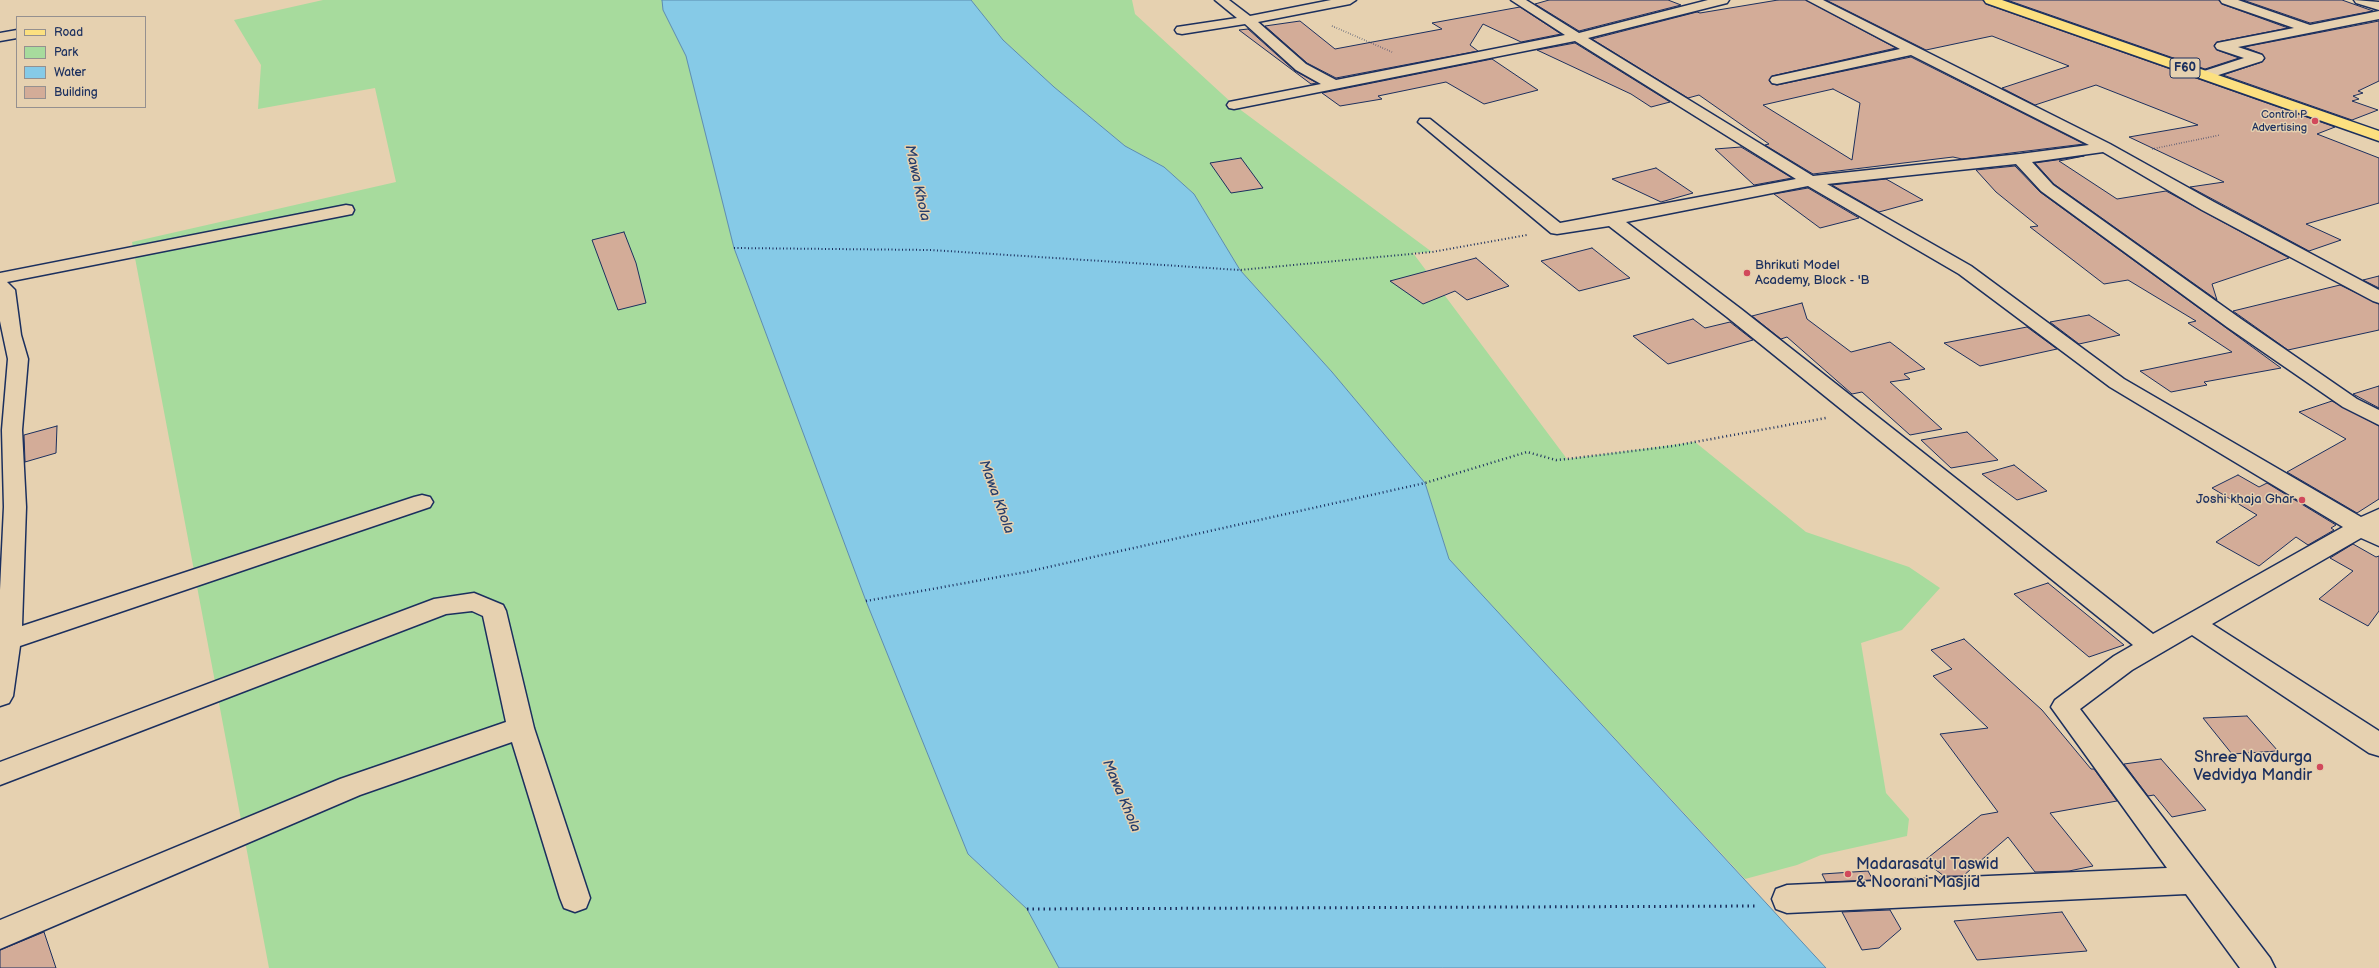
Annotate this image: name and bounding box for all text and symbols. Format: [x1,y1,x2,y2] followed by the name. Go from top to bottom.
[16,16,146,108] legend
[54,25,83,40] text: Road
[54,45,78,60] text: Park
[2170,58,2200,78] road number: F60
[54,65,86,80] text: Water
[54,85,98,100] text: Building
[2252,108,2307,134] place label: Control P Advertising
[2310,116,2320,126] marker: Control P Advertising
[901,144,933,222] water label: Mawa Khola
[1755,258,1870,289] place label: Bhrikuti Model Academy, Block - 'B
[1742,268,1752,278] marker: Bhrikuti Model Academy, Block - 'B
[975,458,1017,536] water label: Mawa Khola
[2196,492,2294,508] place label: Joshi khaja Ghar
[2297,495,2307,505] marker: Joshi khaja Ghar
[2193,748,2312,786] place label: Shree Navdurga Vedvidya Mandir
[1098,757,1144,835] water label: Mawa Khola
[2315,762,2325,772] marker: Shree Navdurga Vedvidya Mandir
[1856,855,1999,893] place label: Madarasatul Taswid & Noorani Masjid
[1843,869,1853,879] marker: Madarasatul Taswid & Noorani Masjid

